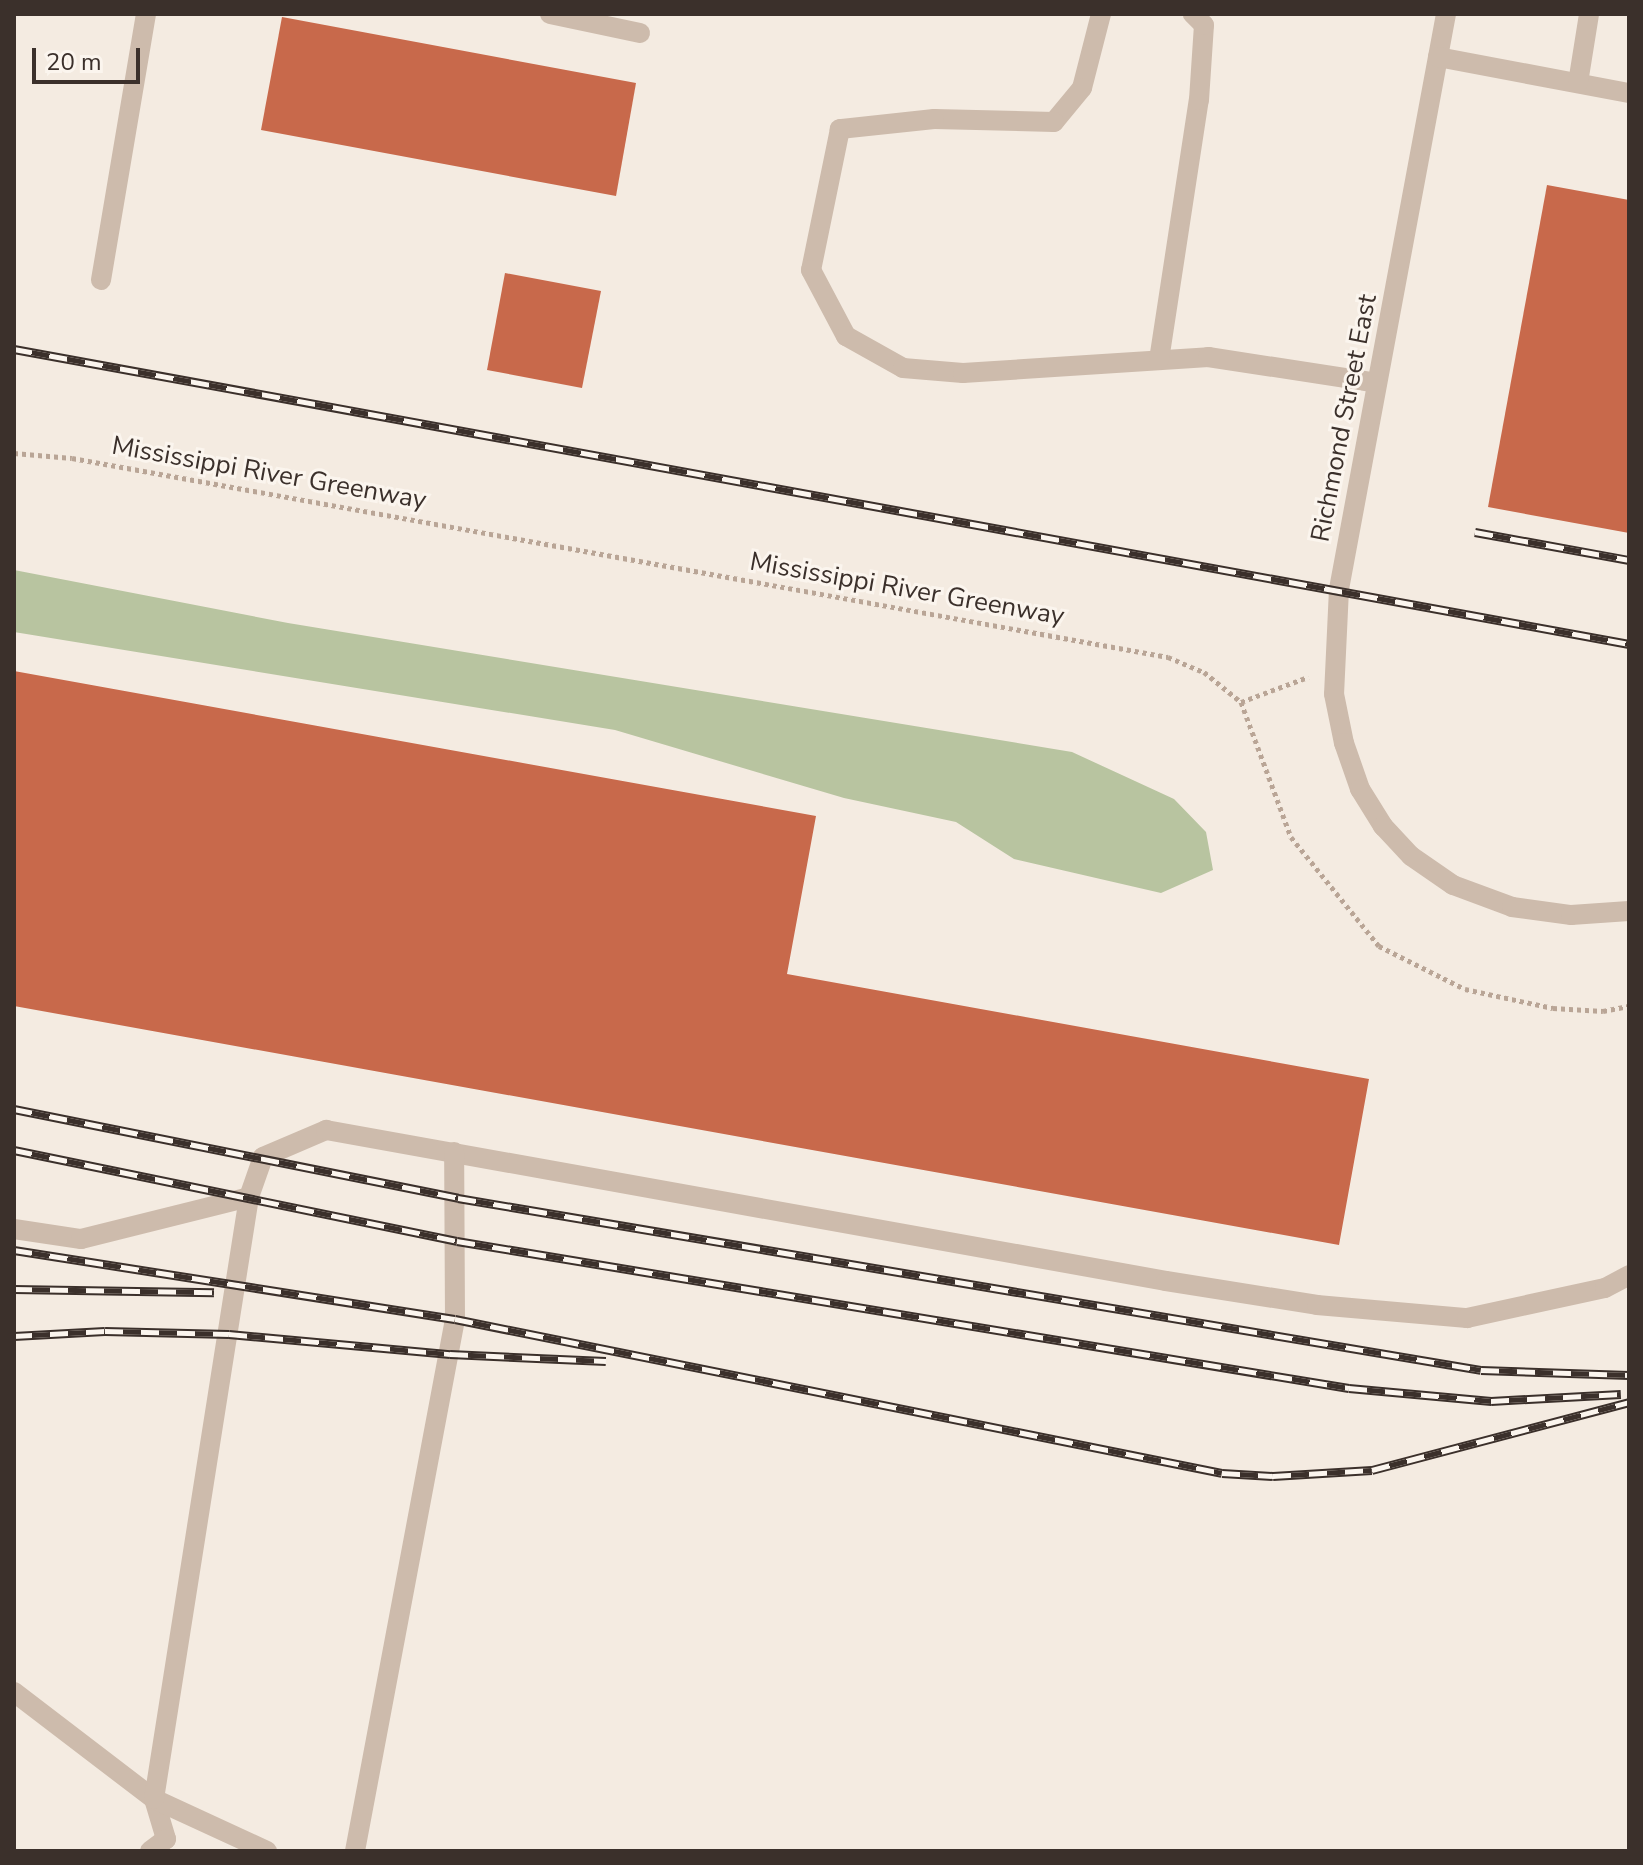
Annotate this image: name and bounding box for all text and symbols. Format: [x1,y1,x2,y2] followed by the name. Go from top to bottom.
[36,32,144,82] scale bar
[46,46,102,78] text: 20 m
[1305,292,1383,544] street label: Richmond Street East
[109,430,429,516] street label: Mississippi River Greenway
[747,546,1067,632] street label: Mississippi River Greenway

